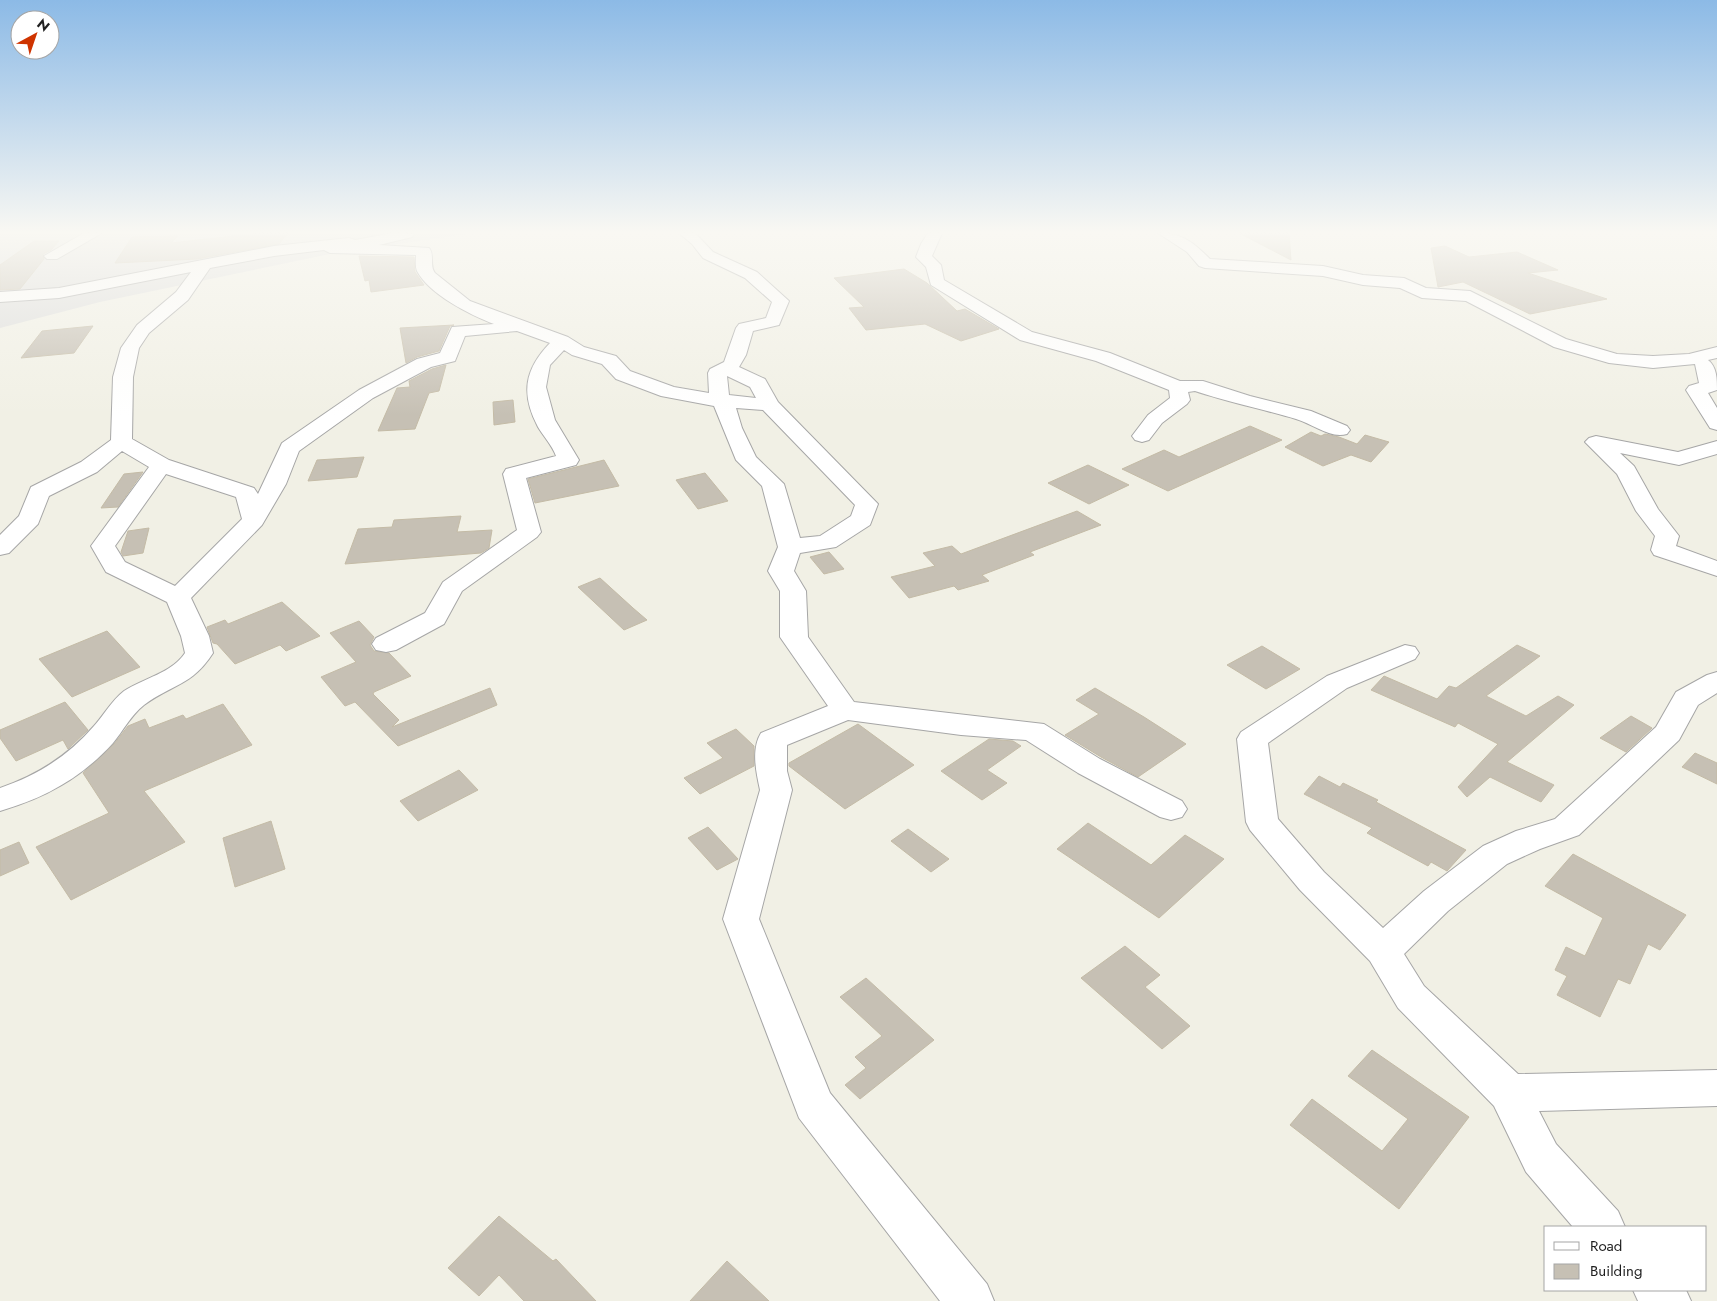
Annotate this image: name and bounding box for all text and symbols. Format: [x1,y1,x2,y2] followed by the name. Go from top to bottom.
[10,10,60,60] north arrow
[33,14,54,36] text: N
[1544,1226,1707,1291] legend
[1590,1235,1622,1257] text: Road
[1590,1260,1642,1282] text: Building

